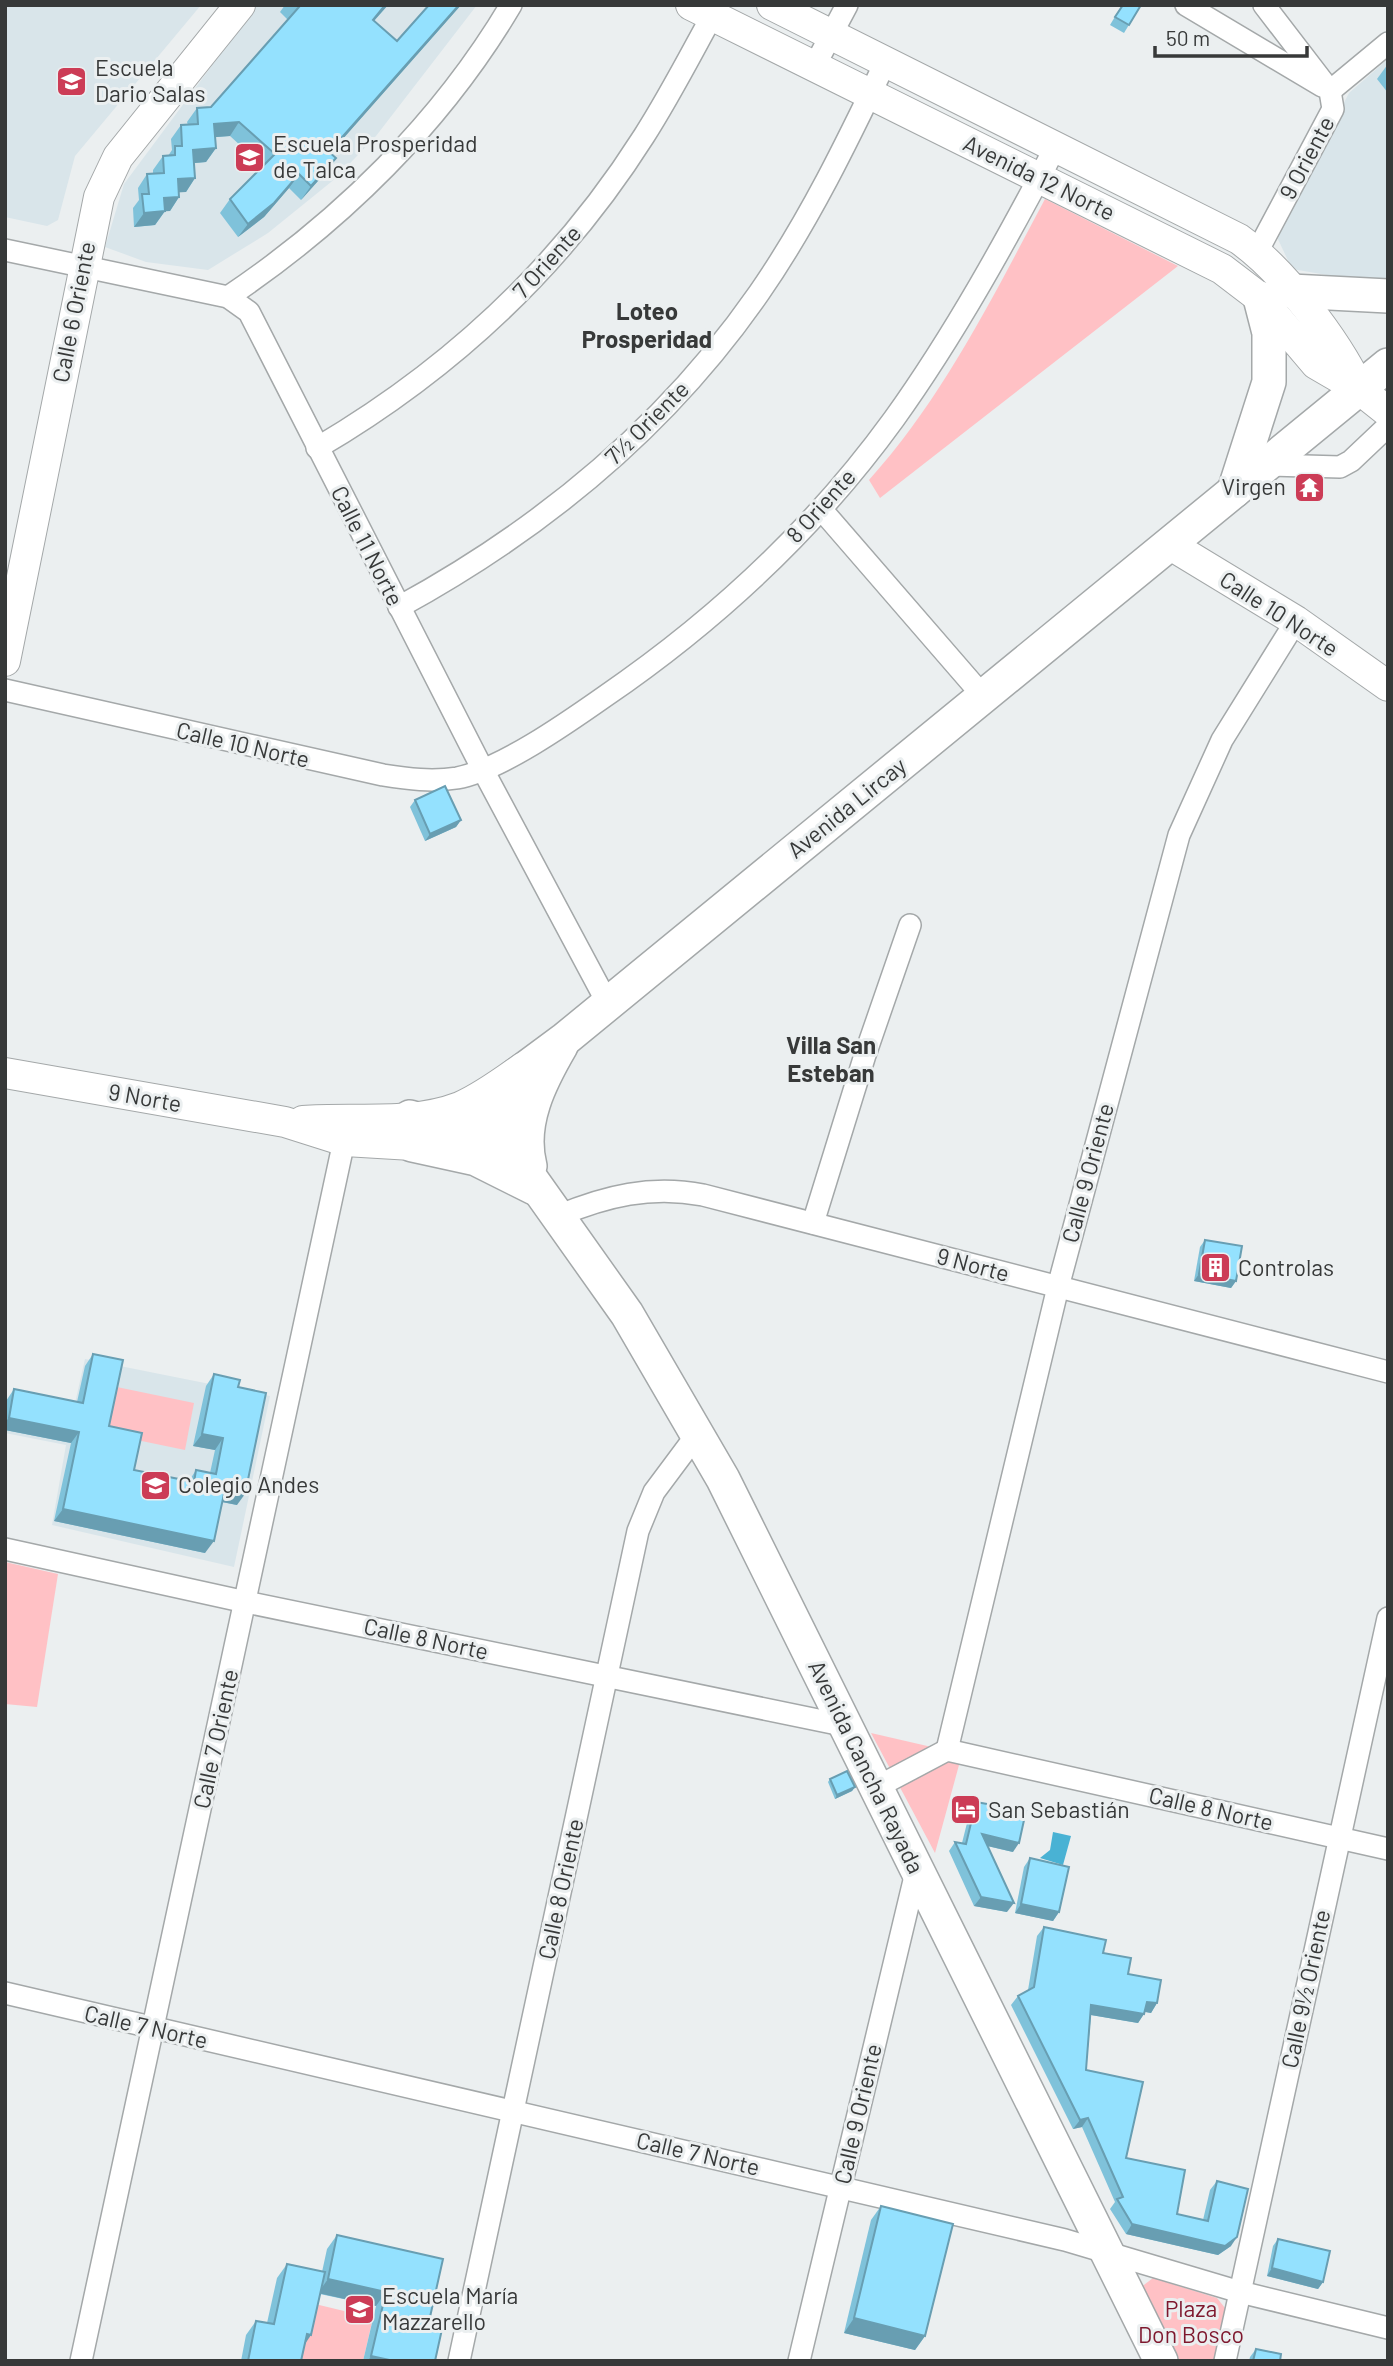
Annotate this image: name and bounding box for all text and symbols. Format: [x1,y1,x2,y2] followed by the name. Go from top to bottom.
[1155,14,1307,58] scale bar
[1166,25,1210,50] text: 50 m
[95,53,205,107] place label: Escuela Dario Salas
[55,64,89,98] school or university icon: Escuela Dario Salas
[1273,111,1340,204] street label: 9 Oriente
[959,128,1120,226] street label: Avenida 12 Norte
[273,129,478,183] place label: Escuela Prosperidad de Talca
[233,140,267,174] school or university icon: Escuela Prosperidad de Talca
[506,219,586,304] street label: 7 Oriente
[46,239,100,385] street label: Calle 6 Oriente
[582,296,712,353] district label: Loteo Prosperidad
[598,374,694,470] street label: 7½ Oriente
[780,462,861,548] street label: 8 Oriente
[1292,470,1326,504] temple icon: Virgen
[1222,472,1286,500] place label: Virgen
[326,481,410,610] street label: Calle 11 Norte
[1215,564,1344,662] street label: Calle 10 Norte
[174,715,312,773] street label: Calle 10 Norte
[781,751,912,864] street label: Avenida Lircay
[786,1030,876,1087] district label: Villa San Esteban
[106,1077,184,1117] street label: 9 Norte
[1055,1100,1119,1245] street label: Calle 9 Oriente
[934,1241,1012,1287] street label: 9 Norte
[1198,1251,1232,1285] building icon: Controlas
[1238,1253,1334,1281] place label: Controlas
[138,1468,172,1502] school or university icon: Colegio Andes
[178,1470,319,1498] place label: Colegio Andes
[361,1611,491,1665] street label: Calle 8 Norte
[803,1655,931,1878] street label: Avenida Cancha Rayada
[187,1666,243,1811] street label: Calle 7 Oriente
[1146,1780,1276,1836] street label: Calle 8 Norte
[948,1793,982,1827] hotel icon: San Sebastián
[988,1795,1130,1823] place label: San Sebastián
[531,1816,589,1962] street label: Calle 8 Oriente
[1275,1907,1335,2071] street label: Calle 9½ Oriente
[82,1998,211,2054] street label: Calle 7 Norte
[827,2041,887,2187] street label: Calle 9 Oriente
[634,2125,763,2181] street label: Calle 7 Norte
[382,2281,518,2335] place label: Escuela María Mazzarello
[342,2292,376,2326] school or university icon: Escuela María Mazzarello
[1138,2294,1244,2348] park label: Plaza Don Bosco

